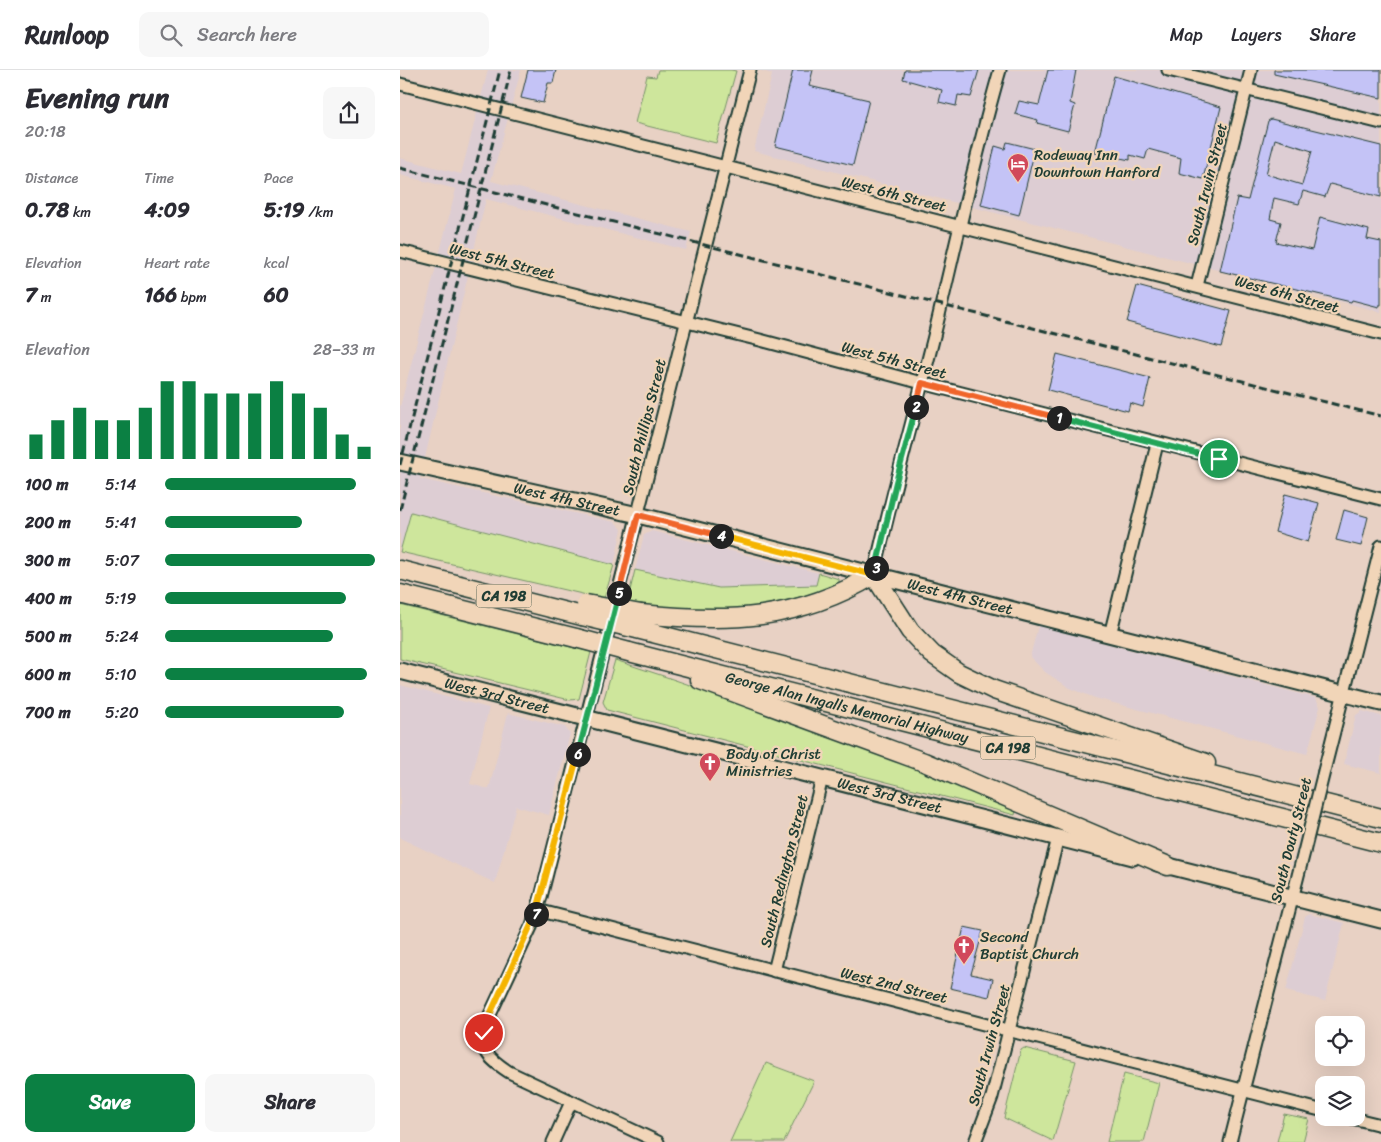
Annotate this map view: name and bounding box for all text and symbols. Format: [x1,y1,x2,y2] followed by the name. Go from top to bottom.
[139,12,489,57] search box
[25,14,109,56] text: Runloop
[197,18,297,51] text: Search here
[1170,19,1203,51] text: Map
[1231,19,1282,51] text: Layers
[1310,19,1356,51] text: Share
[157,21,185,49] icon: search
[25,73,169,122] text: Evening run
[323,87,375,139] button: share
[25,117,66,146] text: 20:18
[1179,120,1235,248] street label: South Irwin Street
[1034,142,1161,185] place label: Rodeway Inn Downtown Hanford
[1006,152,1030,183] hotel icon: Rodeway Inn Downtown Hanford
[25,166,78,191] text: Distance
[144,166,174,191] text: Time
[264,166,293,191] text: Pace
[839,168,950,220] street label: West 6th Street
[25,191,69,229] text: 0.78
[144,191,190,229] text: 4:09
[264,191,305,229] text: 5:19
[69,200,91,225] text: km
[305,200,334,225] text: /km
[447,235,558,287] street label: West 5th Street
[25,251,82,276] text: Elevation
[144,251,210,276] text: Heart rate
[264,251,289,276] text: kcal
[1232,268,1342,321] street label: West 6th Street
[25,276,37,314] text: 7
[144,276,177,314] text: 166
[264,276,289,314] text: 60
[37,285,51,310] text: m
[177,285,207,310] text: bpm
[839,334,950,387] street label: West 5th Street
[25,335,90,364] text: Elevation
[313,335,375,364] text: 28–33 m
[614,356,674,498] street label: South Phillips Street
[904,394,928,420] pin: 2
[912,395,921,420] text: 2
[1046,406,1072,430] pin: 1
[1056,406,1063,431] text: 1
[1198,438,1240,480] pin
[1205,445,1233,473] icon: arrive
[25,470,69,499] text: 100 m
[105,470,136,499] text: 5:14
[511,475,623,524] street label: West 4th Street
[25,508,71,537] text: 200 m
[105,508,136,537] text: 5:41
[708,524,734,548] pin: 4
[717,524,726,549] text: 4
[25,546,70,575] text: 300 m
[105,546,139,575] text: 5:07
[864,556,888,580] pin: 3
[873,556,880,581] text: 3
[904,571,1016,622] street label: West 4th Street
[606,580,632,606] pin: 5
[615,581,624,606] text: 5
[25,584,72,613] text: 400 m
[105,584,136,613] text: 5:19
[476,584,532,608] road number: CA 198
[25,622,71,651] text: 500 m
[105,622,139,651] text: 5:24
[25,660,71,689] text: 600 m
[105,660,137,689] text: 5:10
[723,664,972,751] street label: George Alan Ingalls Memorial Highway
[442,670,552,721] street label: West 3rd Street
[25,698,71,727] text: 700 m
[105,698,139,727] text: 5:20
[980,736,1036,760] road number: CA 198
[726,741,821,784] place label: Body of Christ Ministries
[566,742,590,766] pin: 6
[575,742,582,767] text: 6
[698,751,722,782] church icon: Body of Christ Ministries
[834,769,945,821] street label: West 3rd Street
[1263,774,1319,905] street label: South Douty Street
[752,791,816,950] street label: South Redington Street
[524,902,548,926] pin: 7
[533,902,541,927] text: 7
[980,924,1079,967] place label: Second Baptist Church
[952,934,976,965] church icon: Second Baptist Church
[838,959,951,1011] street label: West 2nd Street
[960,981,1018,1109] street label: South Irwin Street
[463,1012,505,1054] pin
[1315,1016,1365,1126] map controls
[1315,1016,1365,1066] button: locate
[470,1019,498,1047] icon: check
[25,1074,195,1132] button: Save
[205,1074,375,1132] button: Share
[1315,1076,1365,1126] button: layers

